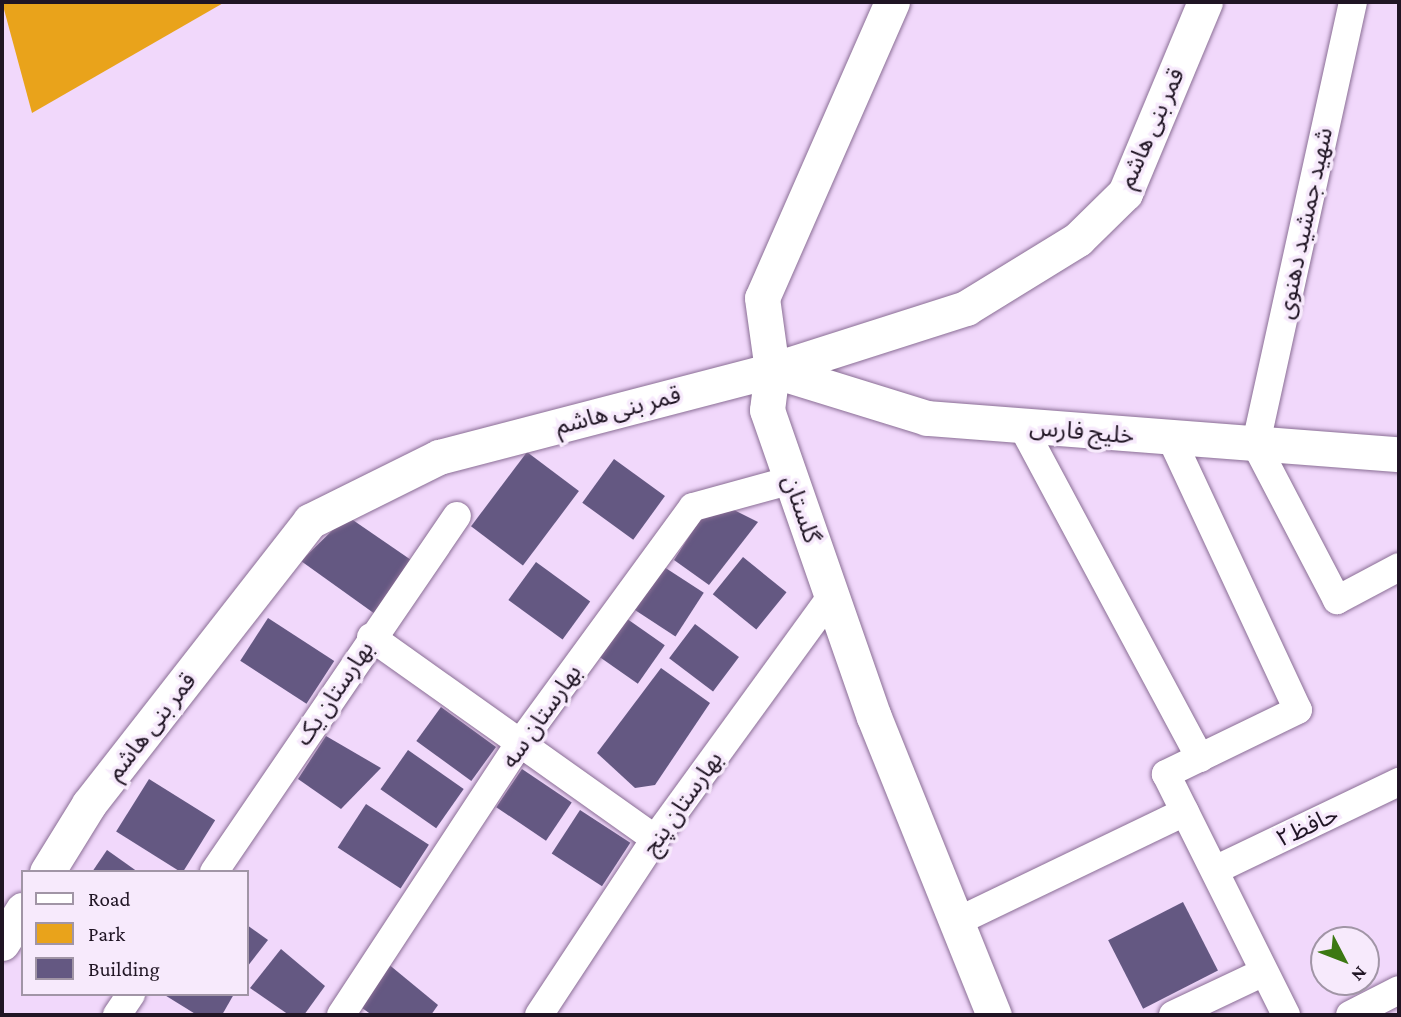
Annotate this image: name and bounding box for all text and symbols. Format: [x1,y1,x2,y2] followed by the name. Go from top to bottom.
[1112,63,1190,193] street label: قمر بنی هاشم
[1270,125,1338,321] street label: شهید جمشید دهنوی
[552,379,684,441] street label: قمر بنی هاشم
[1028,412,1136,450] street label: خلیج فارس
[777,471,827,547] street label: گلستان
[289,635,379,751] street label: بهارستان یک
[495,659,587,773] street label: بهارستان سه
[100,666,202,786] street label: قمر بنی هاشم
[636,745,728,861] street label: بهارستان پنج
[1271,799,1343,853] street label: حافظ۲
[21,870,248,996] legend
[88,887,131,911] text: Road
[88,922,125,946] text: Park
[1310,926,1380,996] north arrow
[88,957,160,981] text: Building
[1347,962,1372,986] text: N

